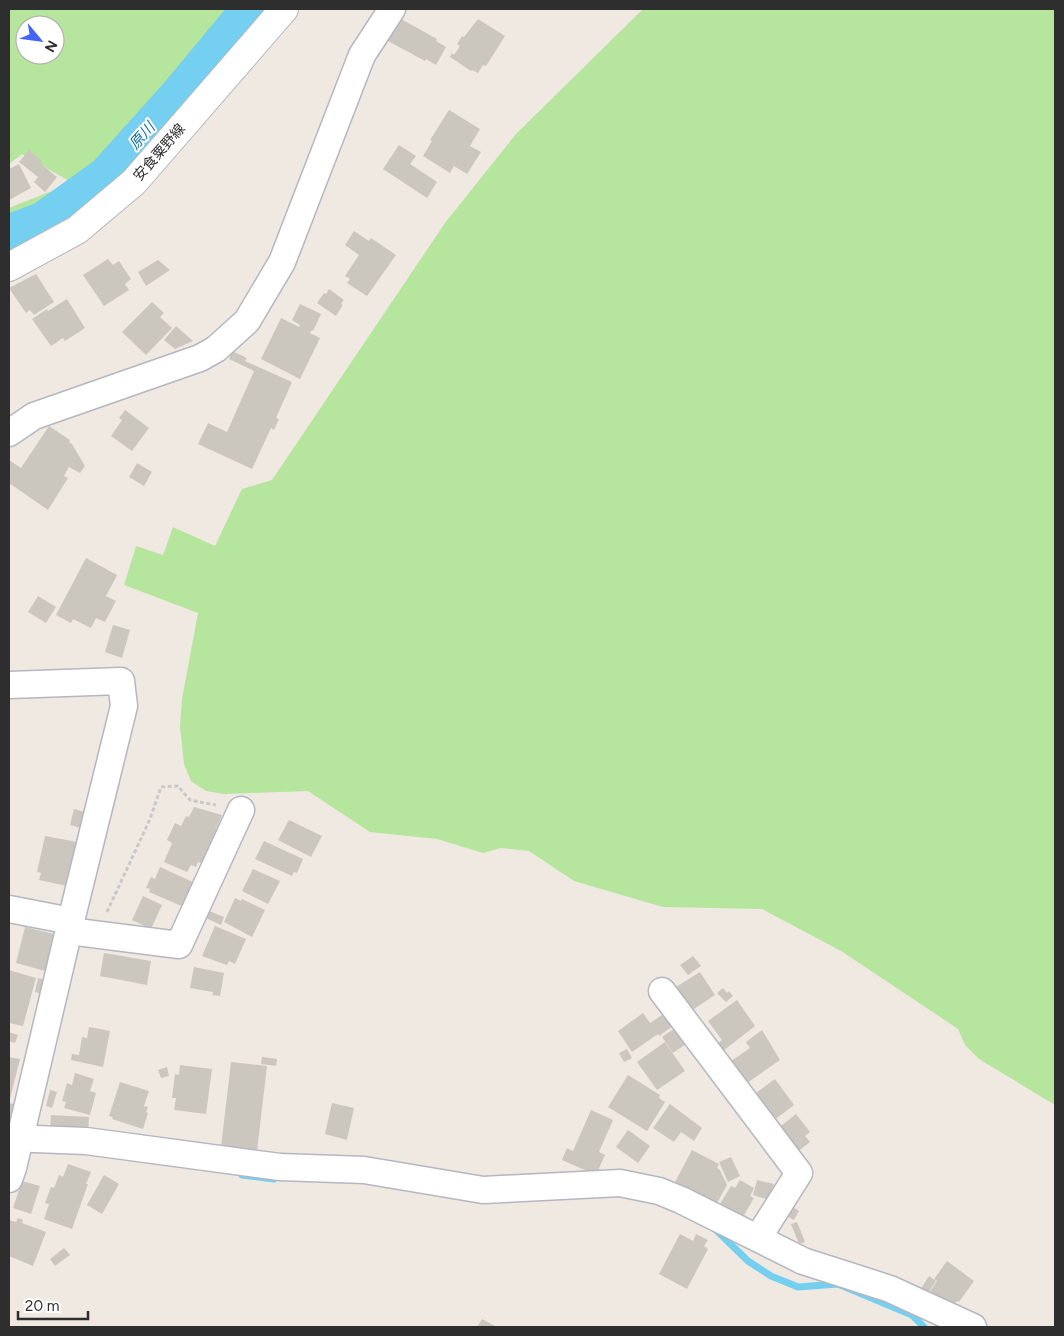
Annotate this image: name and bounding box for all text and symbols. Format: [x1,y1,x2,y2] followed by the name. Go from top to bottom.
[15,15,65,65] north arrow
[41,37,61,55] text: N
[125,117,160,153] water label: 原川
[130,120,189,184] street label: 安食粟野線
[18,1288,88,1320] scale bar
[25,1297,59,1315] text: 20 m

